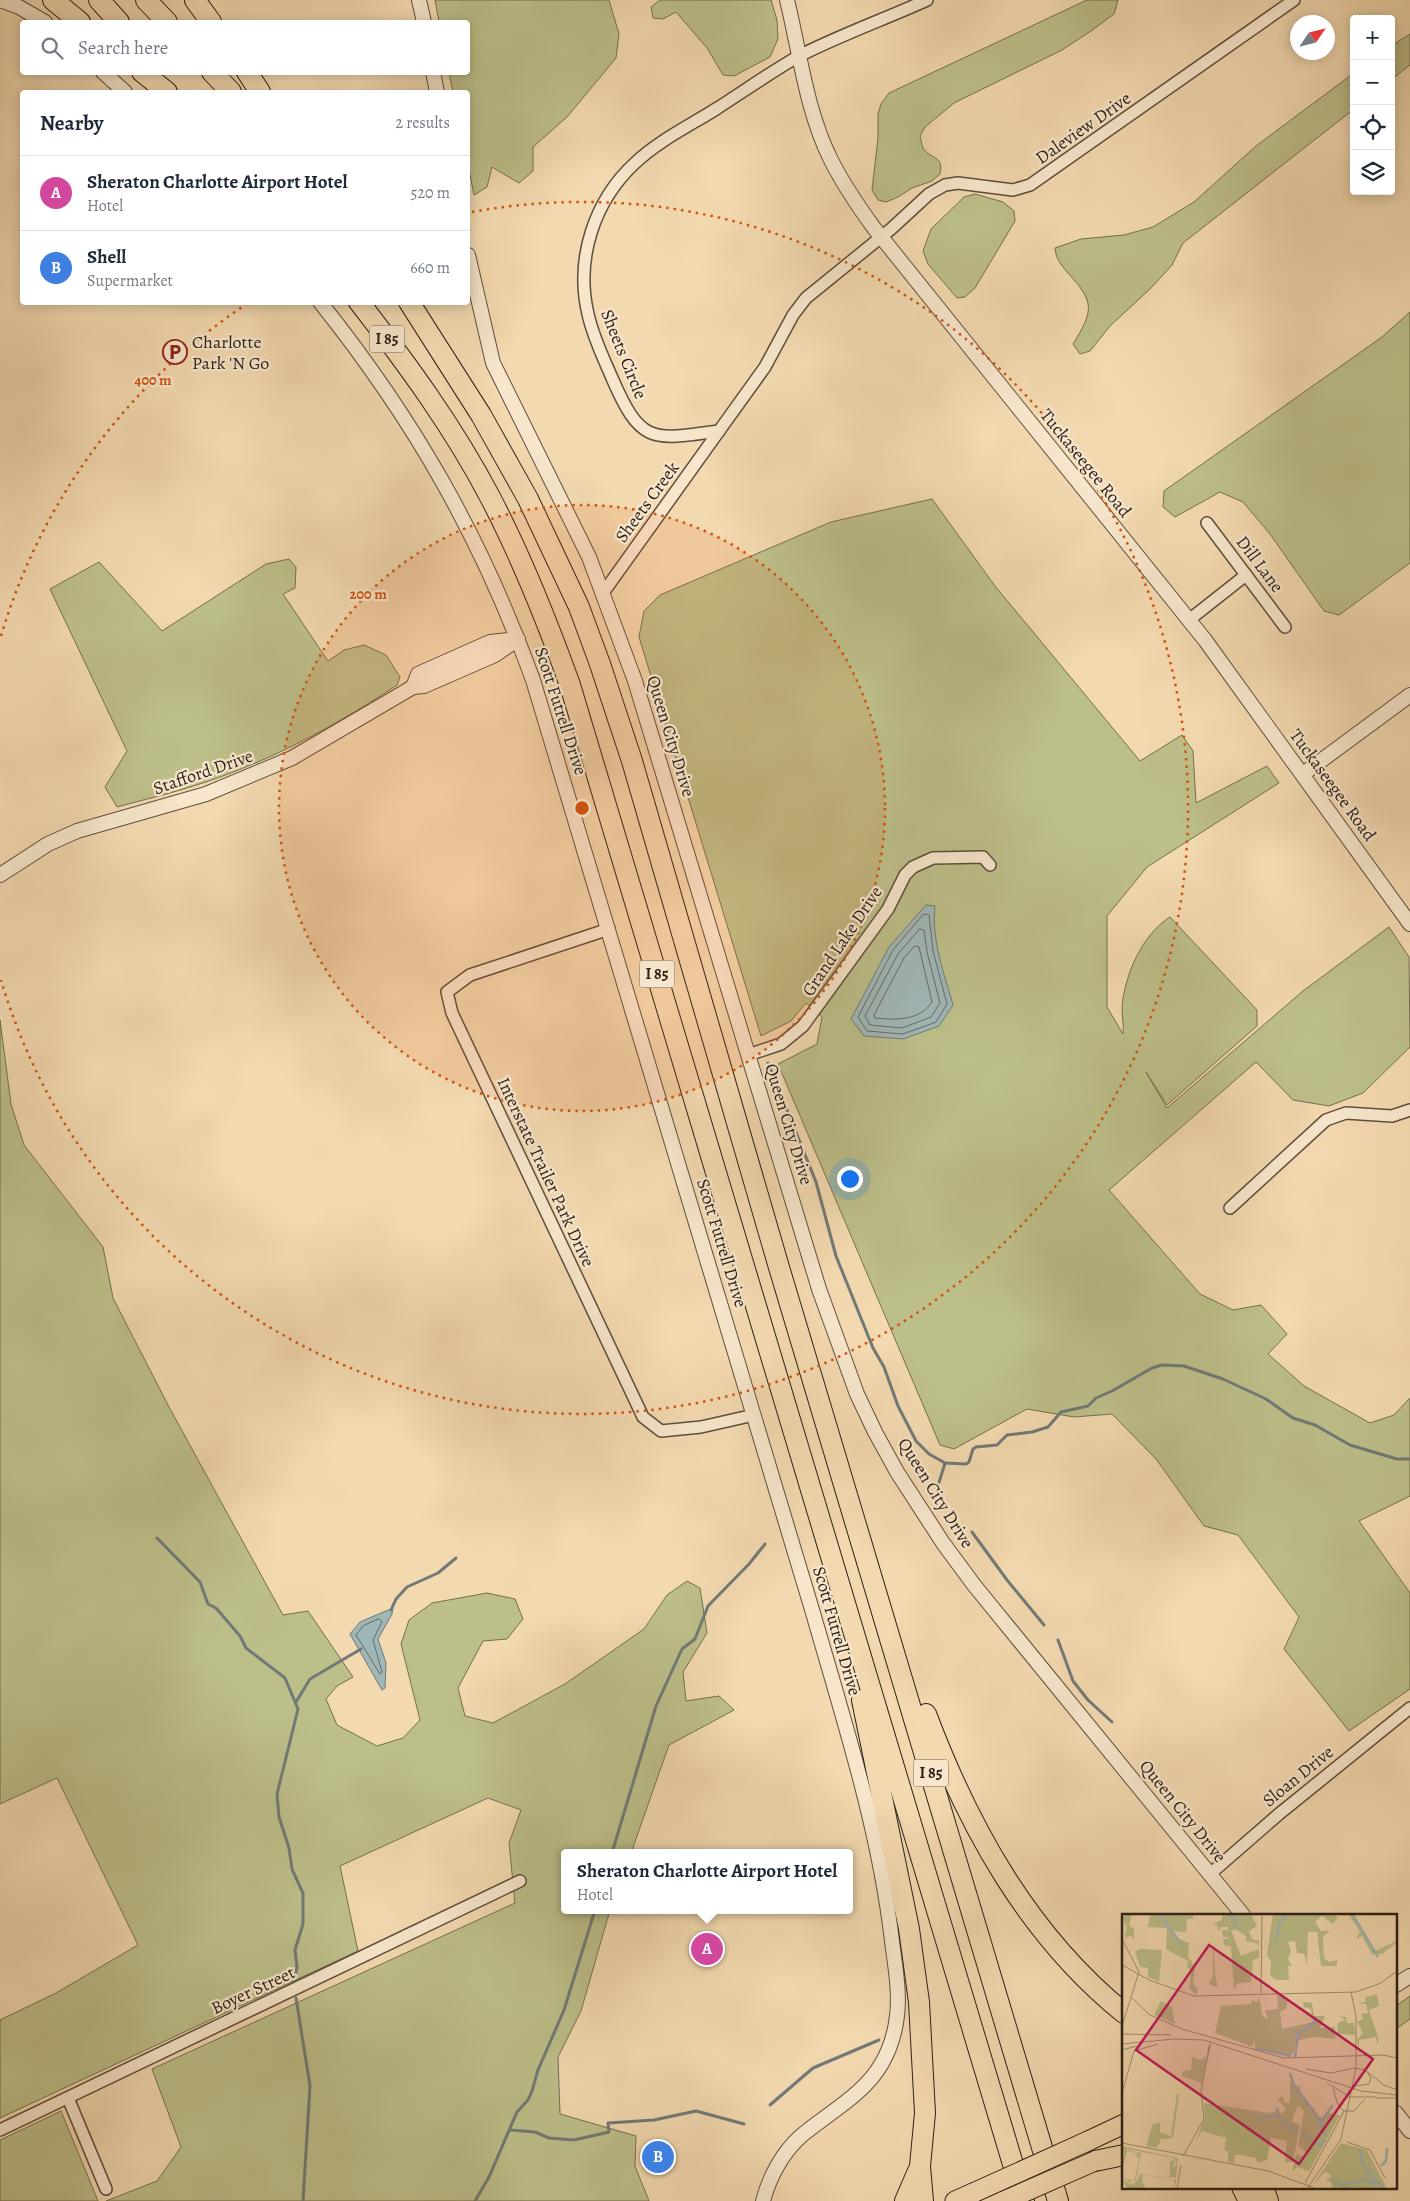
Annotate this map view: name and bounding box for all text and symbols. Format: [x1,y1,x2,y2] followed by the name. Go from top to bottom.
[1290,15,1335,60] north arrow
[1350,15,1395,195] map controls
[1350,15,1395,60] button: +
[20,20,470,75] search box
[38,34,66,62] icon: search
[78,35,168,61] text: Search here
[1350,60,1395,105] button: −
[1031,86,1135,170] street label: Daleview Drive
[1350,105,1395,150] button: locate
[40,109,103,137] text: Nearby
[395,112,450,134] text: 2 results
[1350,150,1395,195] button: layers
[87,169,347,195] text: Sheraton Charlotte Airport Hotel
[51,182,61,204] text: A
[411,182,450,204] text: 520 m
[87,195,123,217] text: Hotel
[87,244,126,270] text: Shell
[51,257,61,279] text: B
[410,257,450,279] text: 660 m
[87,270,173,292] text: Supermarket
[595,306,653,402] street label: Sheets Circle
[370,326,404,352] road number: I 85
[192,330,269,375] place label: Charlotte Park 'N Go
[162,339,188,365] parking icon: Charlotte Park 'N Go
[134,370,172,390] text: 400 m
[1035,404,1137,522] street label: Tuckaseegee Road
[610,457,685,547] street label: Sheets Creek
[1231,531,1289,597] street label: Dill Lane
[349,584,387,604] text: 200 m
[529,644,593,778] street label: Scott Futrell Drive
[641,672,701,800] street label: Queen City Drive
[1284,724,1382,846] street label: Tuckaseegee Road
[150,744,256,800] street label: Stafford Drive
[573,799,591,817] centre of rings
[796,881,888,1001] street label: Grand Lake Drive
[640,961,674,988] road number: I 85
[759,1060,819,1188] street label: Queen City Drive
[492,1073,600,1271] street label: Interstate Trailer Park Drive
[837,1166,863,1192] your location
[691,1176,753,1310] street label: Scott Futrell Drive
[893,1433,979,1553] street label: Queen City Drive
[807,1564,867,1698] street label: Scott Futrell Drive
[1257,1740,1339,1812] street label: Sloan Drive
[1134,1755,1232,1867] street label: Queen City Drive
[914,1760,948,1786] road number: I 85
[561,1849,853,1914] popup
[577,1858,837,1884] text: Sheraton Charlotte Airport Hotel
[577,1884,613,1906] text: Hotel
[1122,1914,1398,2188] inset map
[691,1930,723,1968] pin: A
[207,1960,299,2020] street label: Boyer Street
[642,2138,674,2176] pin: B

